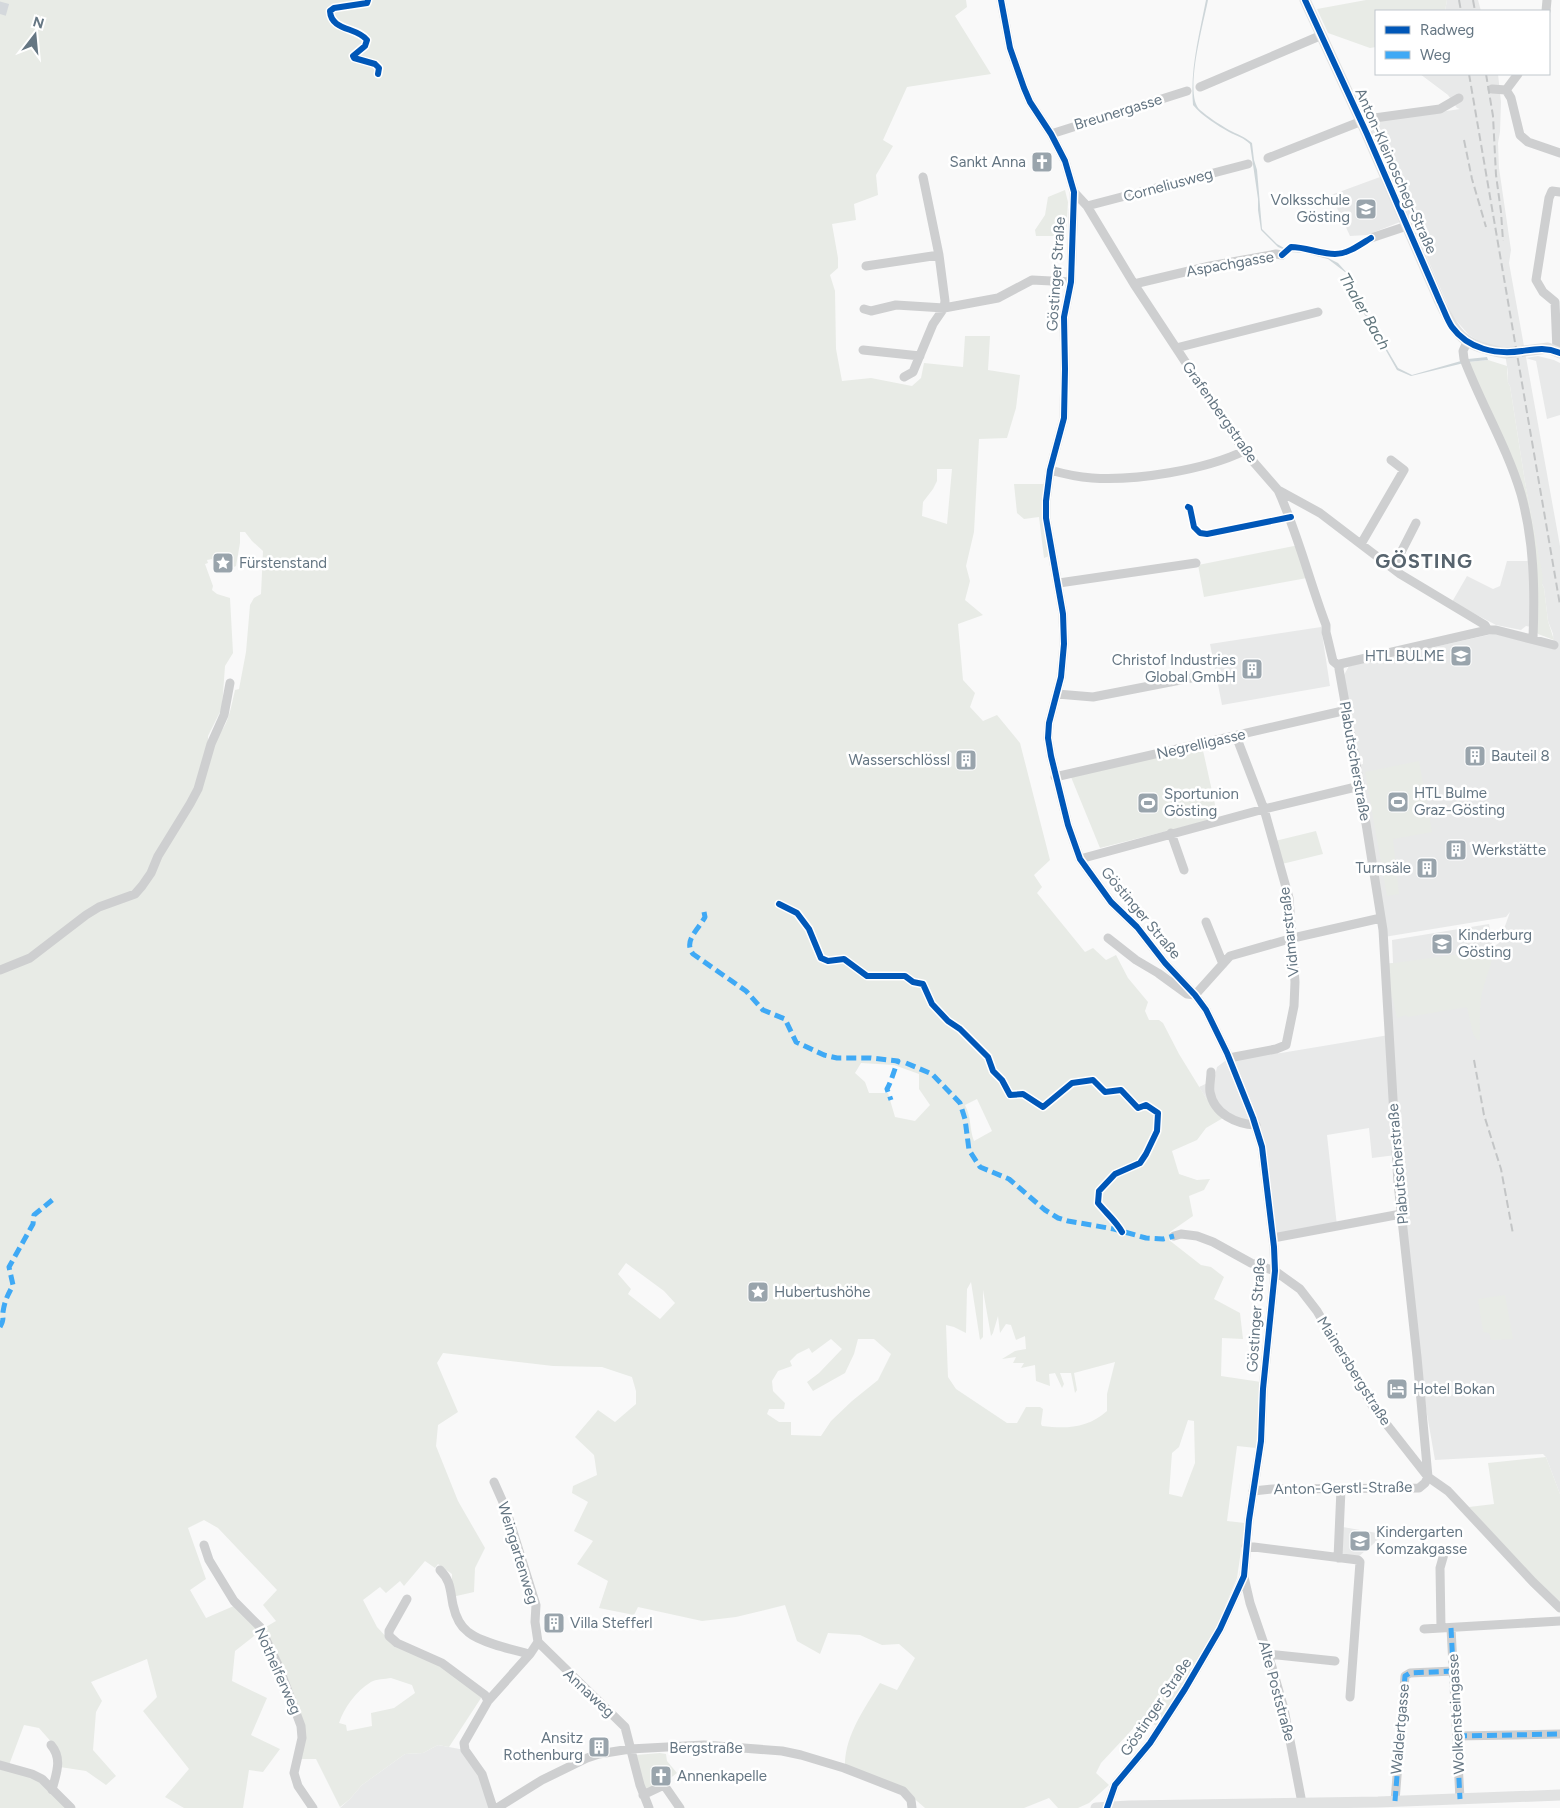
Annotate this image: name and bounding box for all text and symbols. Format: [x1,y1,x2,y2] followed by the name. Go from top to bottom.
[10,10,60,60] north arrow
[1375,10,1550,75] legend
[31,13,46,33] text: N
[1420,21,1474,39] text: Radweg
[1420,46,1451,64] text: Weg
[1351,85,1441,257] street label: Anton-Kleinoscheg-Straße
[1072,90,1164,134] street label: Breunergasse
[1030,150,1054,174] church icon: Sankt Anna
[950,153,1026,171] place label: Sankt Anna
[1121,164,1215,206] street label: Corneliusweg
[1271,191,1350,226] place label: Volksschule Gösting
[1354,197,1378,221] school or university icon: Volksschule Gösting
[1043,216,1069,332] street label: Göstinger Straße
[1185,247,1275,281] street label: Aspachgasse
[1335,269,1394,353] water label: Thaler Bach
[1178,358,1262,466] street label: Grafenbergstraße
[1375,549,1473,573] district label: GÖSTING
[211,551,235,575] place icon: Fürstenstand
[239,554,327,572] place label: Fürstenstand
[1449,644,1473,668] school or university icon: HTL BULME
[1365,647,1445,665] place label: HTL BULME
[1112,651,1236,686] place label: Christof Industries Global GmbH
[1240,657,1264,681] building icon: Christof Industries Global GmbH
[1336,700,1374,822] street label: Plabutscherstraße
[1155,725,1247,763] street label: Negrelligasse
[1463,744,1487,768] building icon: Bauteil 8
[1491,747,1550,765] place label: Bauteil 8
[954,748,978,772] building icon: Wasserschlössl
[849,751,950,769] place label: Wasserschlössl
[1414,784,1505,819] place label: HTL Bulme Graz-Gösting
[1164,785,1239,820] place label: Sportunion Gösting
[1386,790,1410,814] sports icon: HTL Bulme Graz-Gösting
[1136,791,1160,815] sports icon: Sportunion Gösting
[1444,838,1468,862] building icon: Werkstätte
[1472,841,1546,859] place label: Werkstätte
[1415,856,1439,880] building icon: Turnsäle
[1355,859,1411,877] place label: Turnsäle
[1097,863,1185,963] street label: Göstinger Straße
[1275,886,1303,978] street label: Vidmarstraße
[1458,926,1532,961] place label: Kinderburg Gösting
[1430,932,1454,956] school or university icon: Kinderburg Gösting
[1384,1103,1412,1225] street label: Plabutscherstraße
[1243,1257,1269,1373] street label: Göstinger Straße
[746,1280,770,1304] place icon: Hubertushöhe
[774,1283,870,1301] place label: Hubertushöhe
[1313,1313,1395,1429] street label: Mainersbergstraße
[1385,1377,1409,1401] hotel icon: Hotel Bokan
[1413,1380,1495,1398] place label: Hotel Bokan
[1274,1478,1412,1498] street label: Anton-Gerstl-Straße
[494,1500,542,1606] street label: Weingartenweg
[1376,1523,1467,1558] place label: Kindergarten Komzakgasse
[1348,1529,1372,1553] school or university icon: Kindergarten Komzakgasse
[542,1611,566,1635] building icon: Villa Stefferl
[570,1614,652,1632] place label: Villa Stefferl
[251,1625,305,1717] street label: Nothelferweg
[1255,1639,1299,1743] street label: Alte Poststraße
[1444,1653,1468,1775] street label: Wolkensteingasse
[1116,1654,1196,1760] street label: Göstinger Straße
[560,1665,618,1721] street label: Annaweg
[1387,1683,1413,1775] street label: Waldertgasse
[503,1729,583,1764] place label: Ansitz Rothenburg
[587,1735,611,1759] building icon: Ansitz Rothenburg
[669,1739,743,1757] street label: Bergstraße
[649,1764,673,1788] church icon: Annenkapelle
[677,1767,767,1785] place label: Annenkapelle

